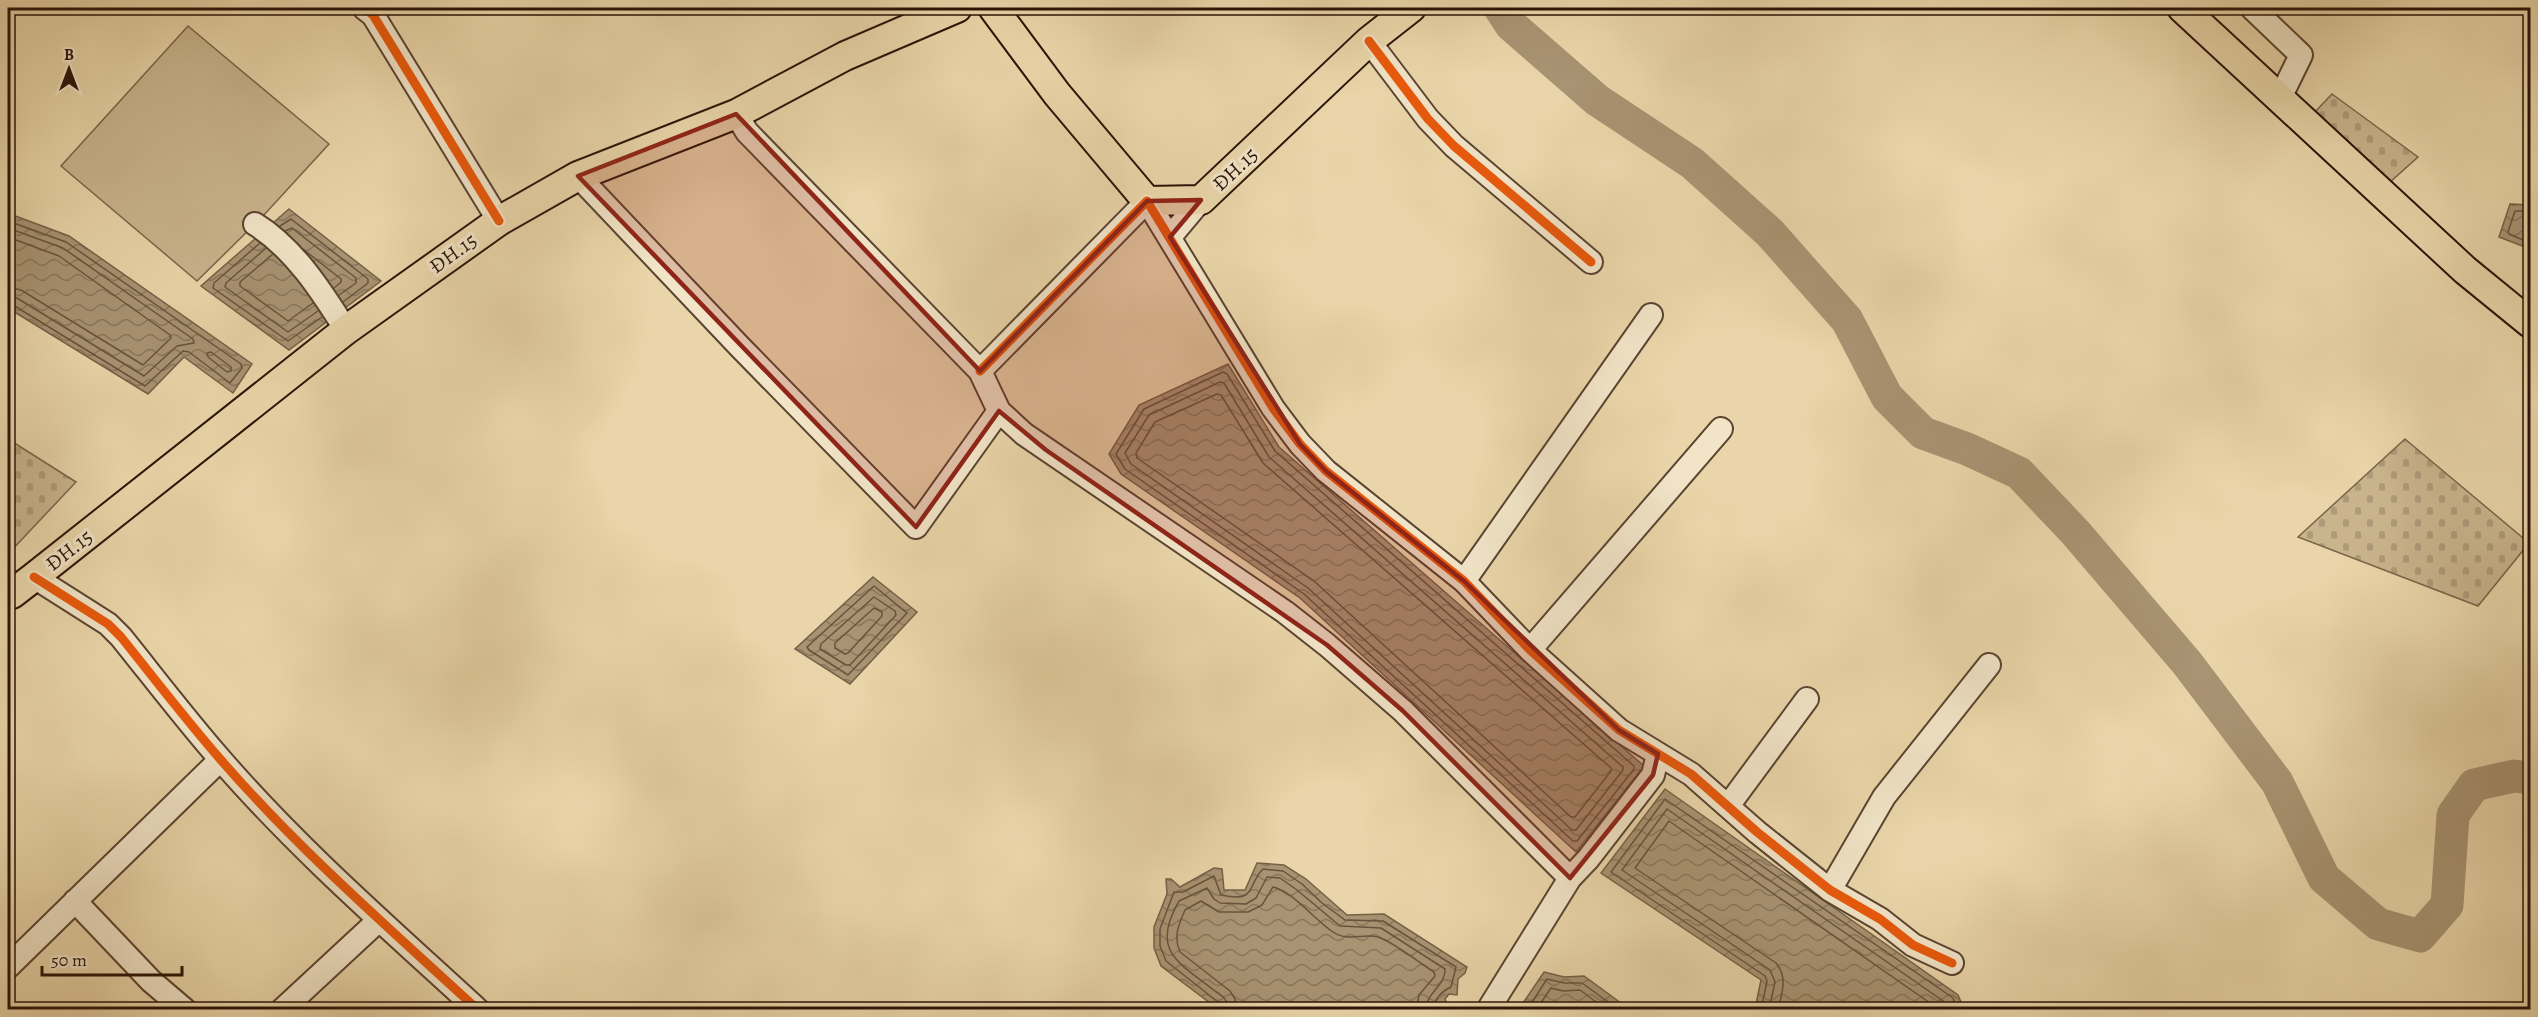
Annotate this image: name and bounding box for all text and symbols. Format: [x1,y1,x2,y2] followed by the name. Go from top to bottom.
[39,39,99,99] north arrow
[64,44,74,66] text: B
[1206,141,1264,197] street label: ĐH.15
[423,226,483,280] street label: ĐH.15
[40,523,98,577] street label: ĐH.15
[42,939,182,977] scale bar
[51,948,87,972] text: 50 m

